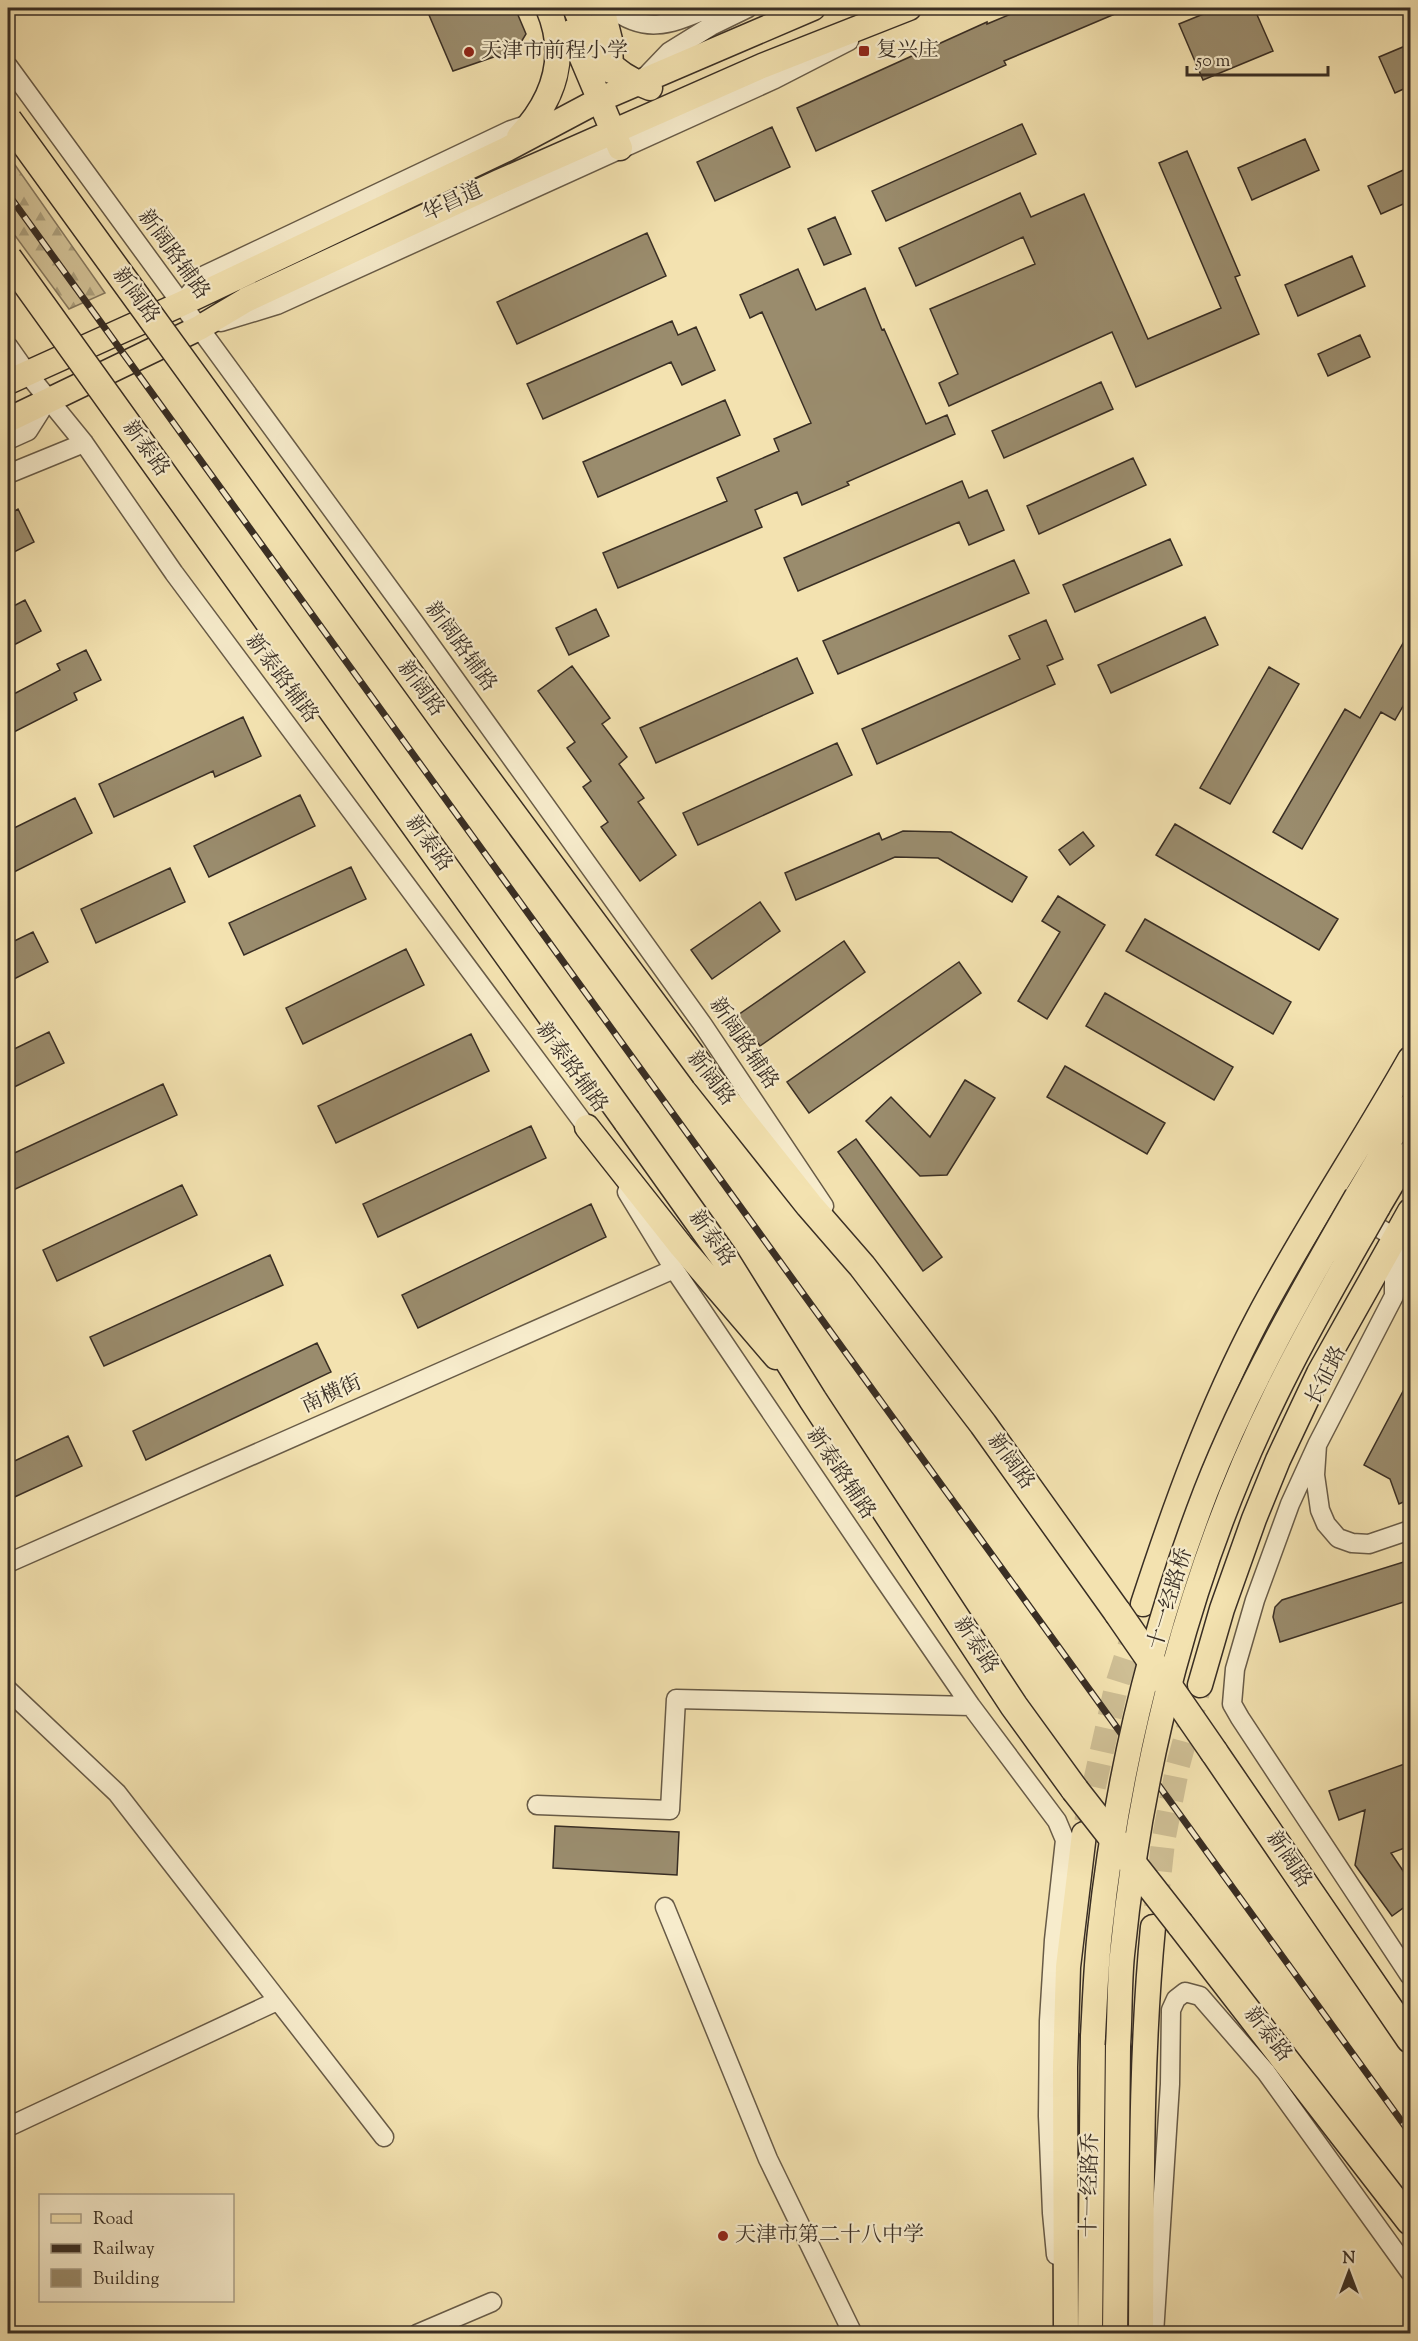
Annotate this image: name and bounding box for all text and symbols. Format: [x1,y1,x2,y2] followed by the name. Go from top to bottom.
[876,36,939,66] place label: 复兴庄
[481,37,628,67] place label: 天津市前程小学
[1187,39,1328,77] scale bar
[857,44,871,58] marker: 复兴庄
[462,45,476,59] marker: 天津市前程小学
[1195,49,1231,75] text: 50 m
[418,176,488,230] street label: 华昌道
[132,205,214,305] street label: 新阔路辅路
[106,263,164,329] street label: 新阔路
[114,415,176,483] street label: 新泰路
[419,597,501,697] street label: 新阔路辅路
[237,628,325,730] street label: 新泰路辅路
[391,656,449,722] street label: 新阔路
[397,810,459,878] street label: 新泰路
[703,993,783,1095] street label: 新阔路辅路
[528,1017,614,1119] street label: 新泰路辅路
[681,1046,739,1112] street label: 新阔路
[681,1205,741,1273] street label: 新泰路
[1299,1341,1355,1411] street label: 长征路
[297,1368,367,1422] street label: 南横街
[798,1422,882,1526] street label: 新泰路辅路
[979,1428,1041,1496] street label: 新阔路
[1141,1544,1201,1654] street label: 十一经路桥
[945,1611,1005,1681] street label: 新泰路
[1258,1825,1318,1895] street label: 新阔路
[1236,2001,1298,2069] street label: 新泰路
[1075,2132,1107,2238] street label: 十一经路乔
[39,2194,234,2302] legend
[93,2207,133,2233] text: Road
[735,2221,924,2251] place label: 天津市第二十八中学
[716,2229,730,2243] marker: 天津市第二十八中学
[93,2237,155,2263] text: Railway
[1319,2242,1379,2302] north arrow
[1343,2248,1356,2271] text: N
[93,2267,159,2293] text: Building

